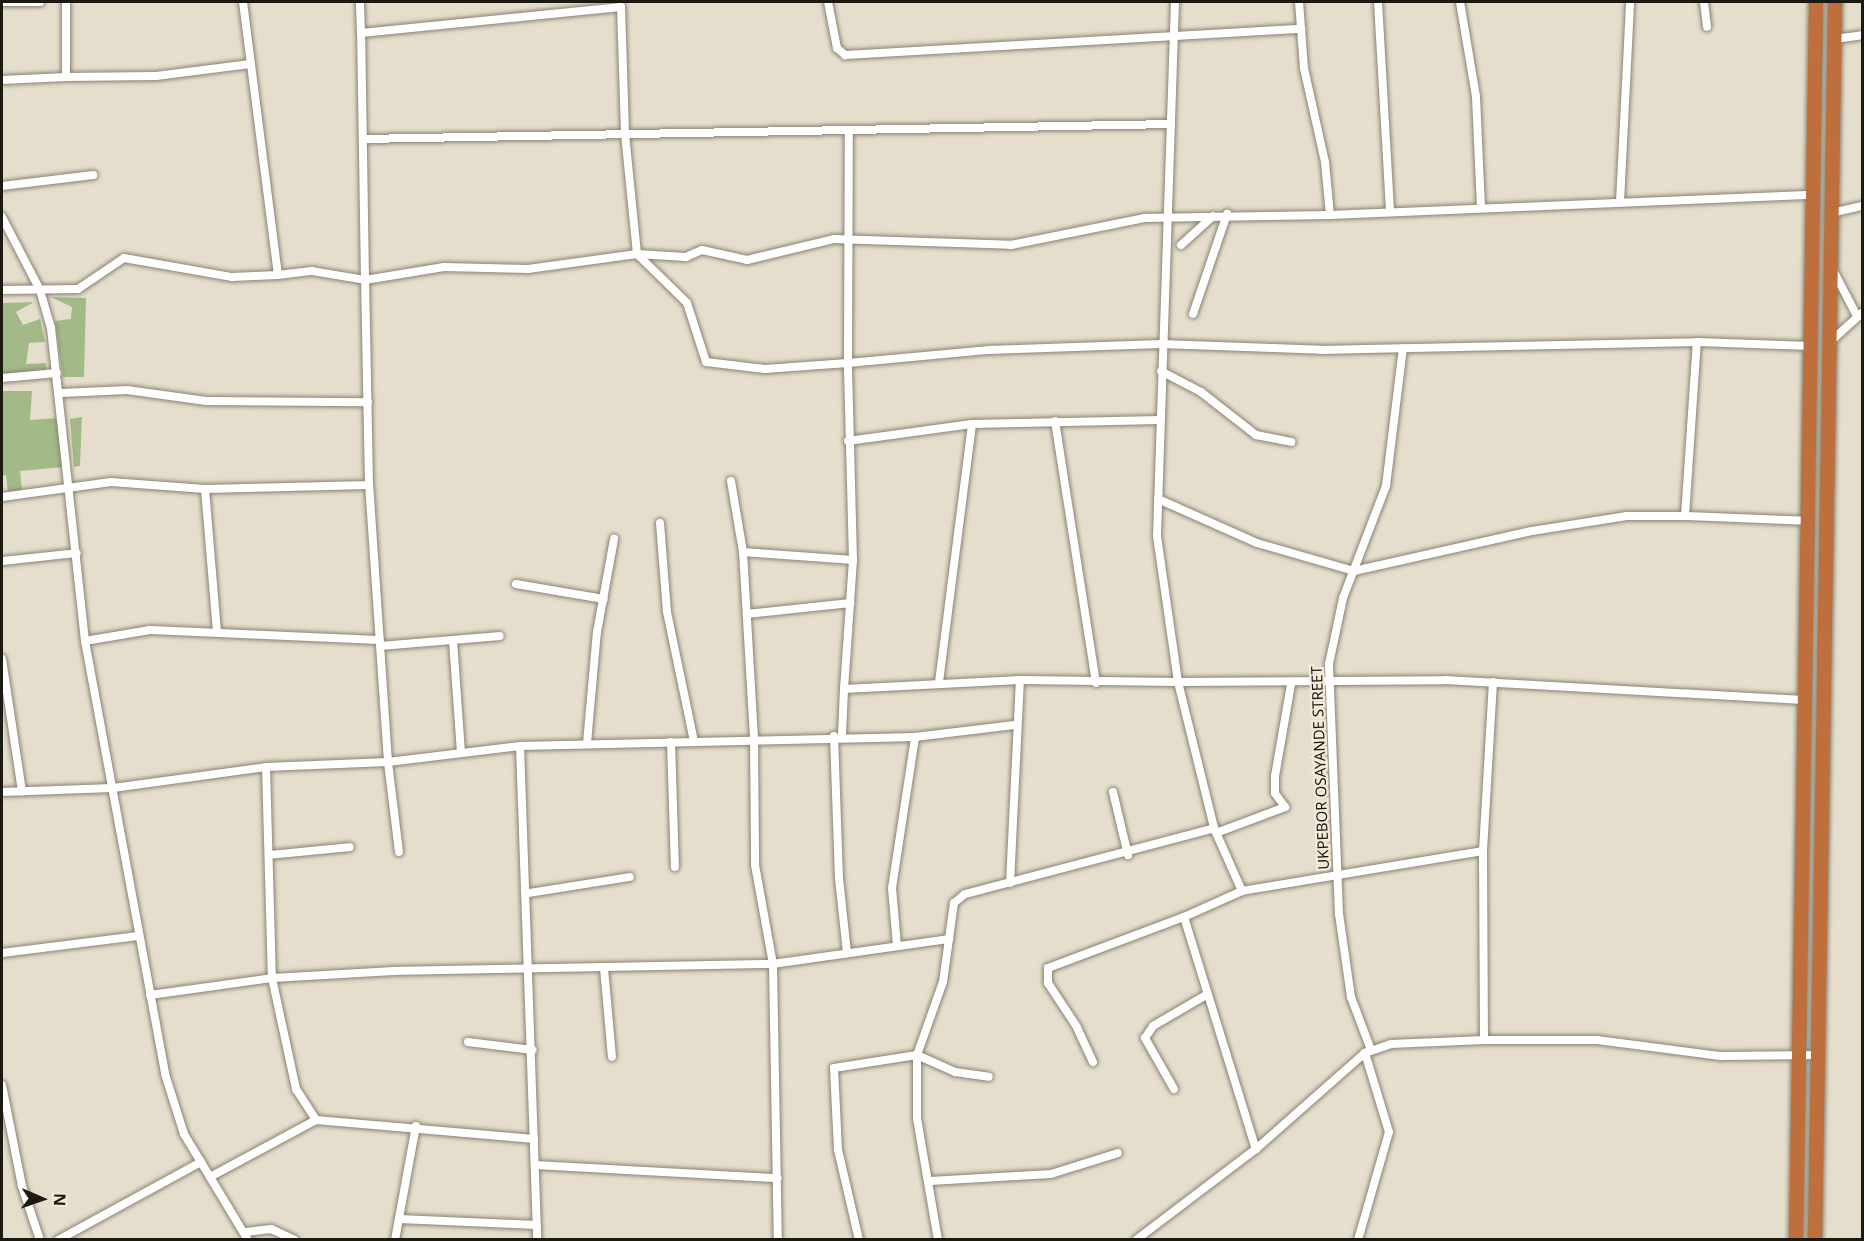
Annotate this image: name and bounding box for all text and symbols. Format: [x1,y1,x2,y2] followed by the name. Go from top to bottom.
[1307,666,1333,870] street label: UKPEBOR OSAYANDE STREET
[12,1169,72,1229] north arrow
[49,1193,71,1207] text: N

